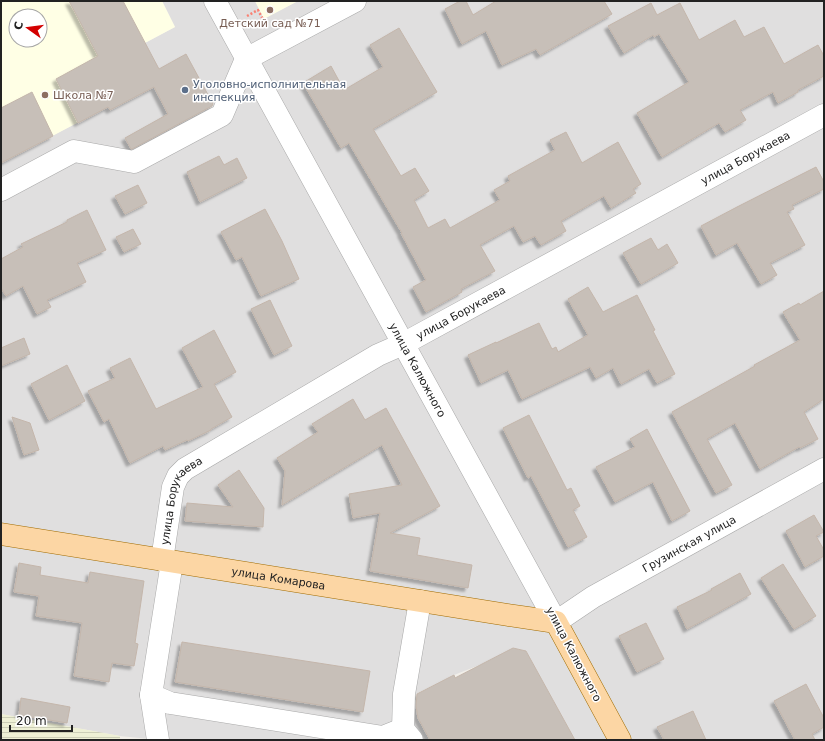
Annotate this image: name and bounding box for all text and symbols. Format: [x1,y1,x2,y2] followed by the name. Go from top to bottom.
[265,5,275,15] marker: Детский сад №71
[8,8,48,48] north arrow
[219,17,321,30] place label: Детский сад №71
[11,20,26,31] text: С
[193,78,346,104] place label: Уголовно-исполнительная инспекция
[180,85,190,95] marker: Уголовно-исполнительная инспекция
[53,89,114,102] place label: Школа №7
[40,90,50,100] marker: Школа №7
[699,129,792,188] street label: улица Борукаева
[414,284,508,343] street label: улица Борукаева
[386,321,448,420] street label: улица Калюжного
[158,454,205,546] street label: улица Борукаева
[640,513,738,575] street label: Грузинская улица
[230,565,326,593] street label: улица Комарова
[543,605,604,704] street label: улица Калюжного
[10,707,72,733] scale bar
[16,714,47,728] text: 20 m

